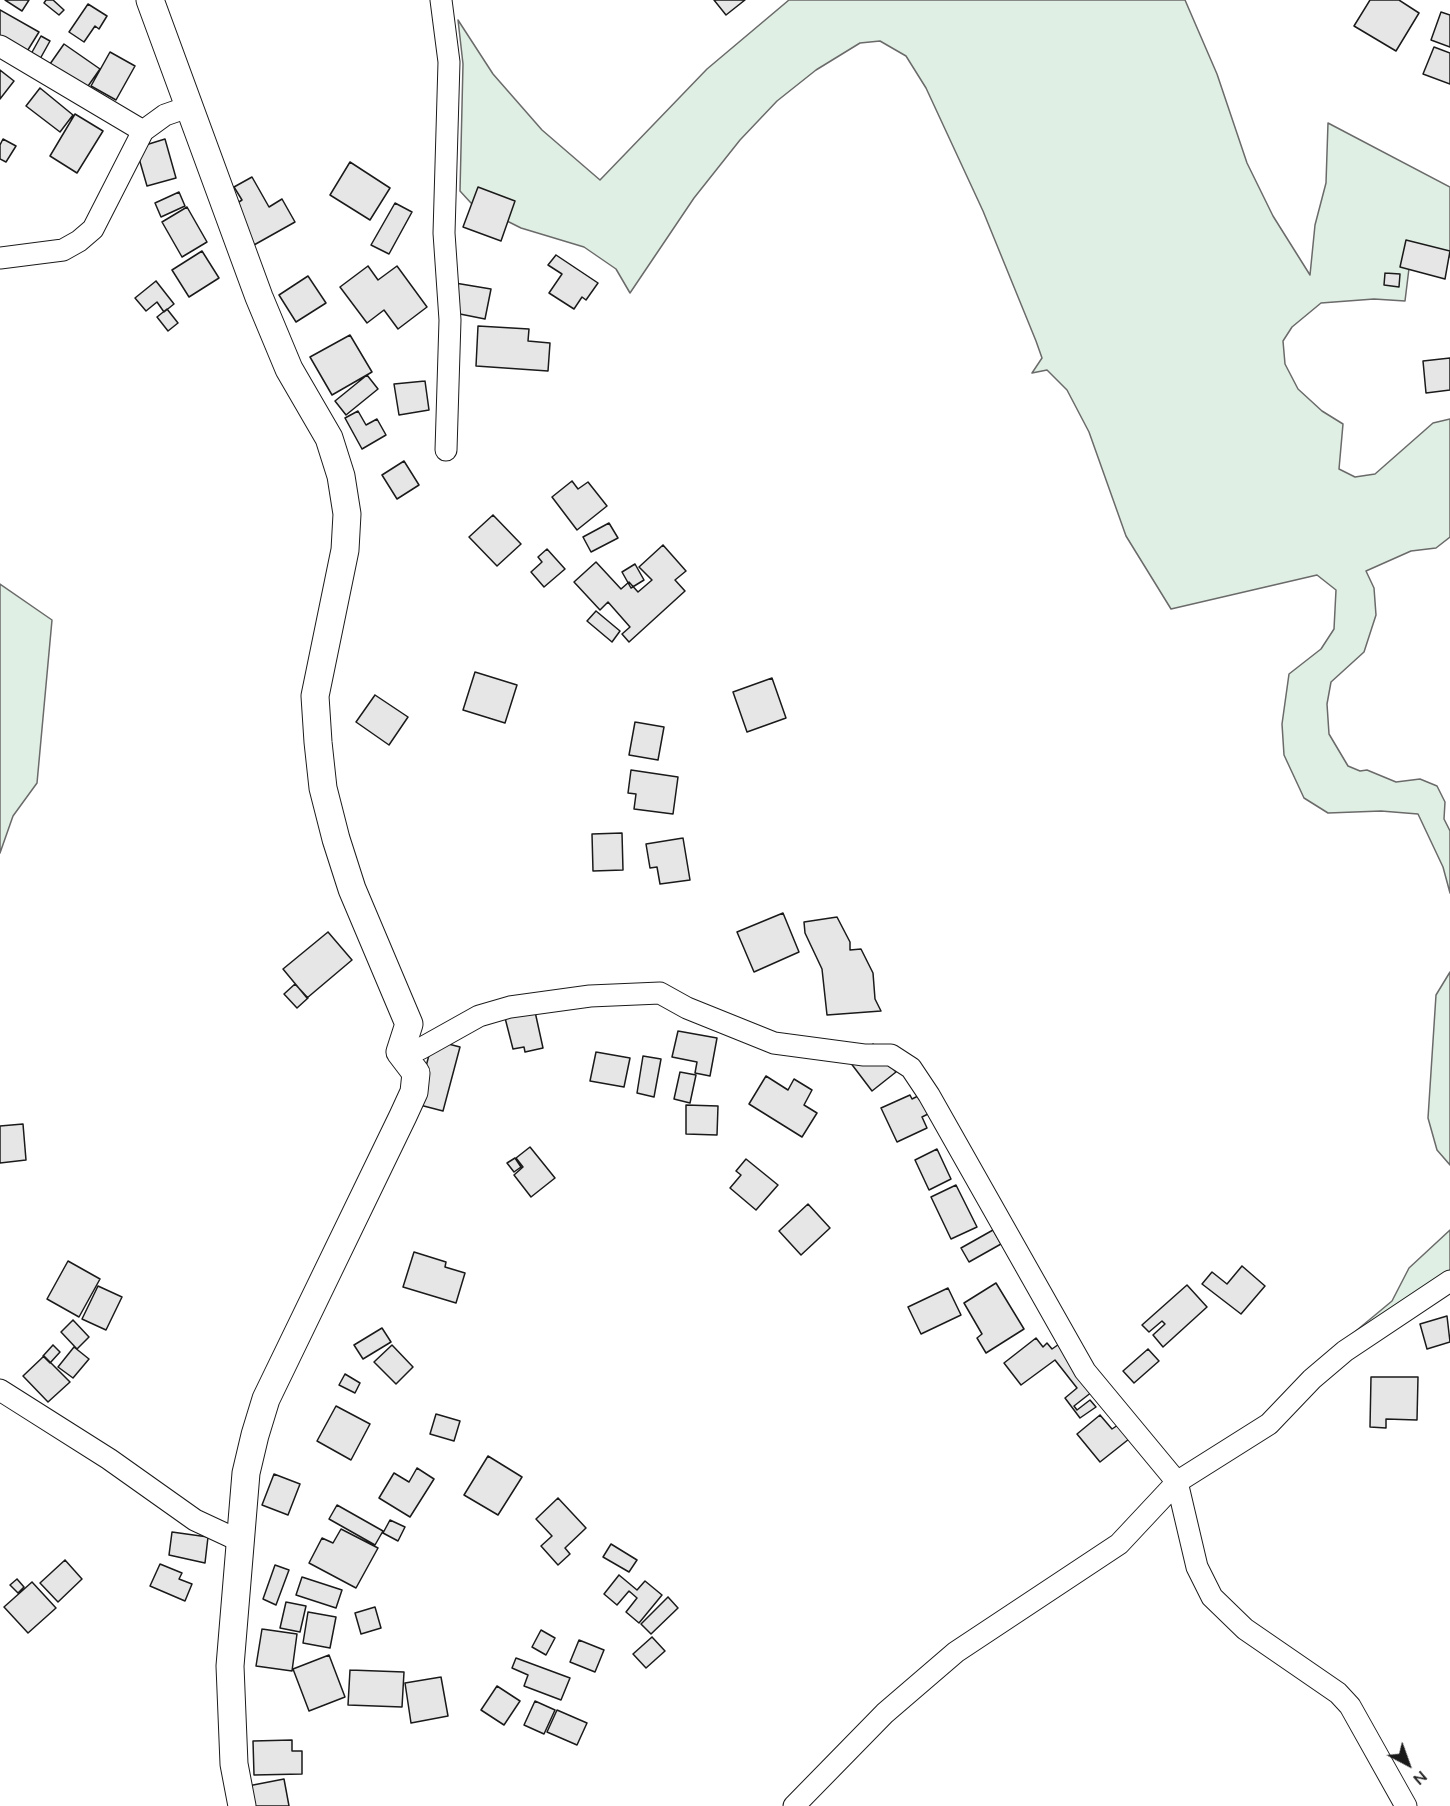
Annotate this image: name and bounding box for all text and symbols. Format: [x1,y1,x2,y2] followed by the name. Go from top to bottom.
[1378,1734,1438,1794] north arrow
[1408,1765,1432,1790] text: N

